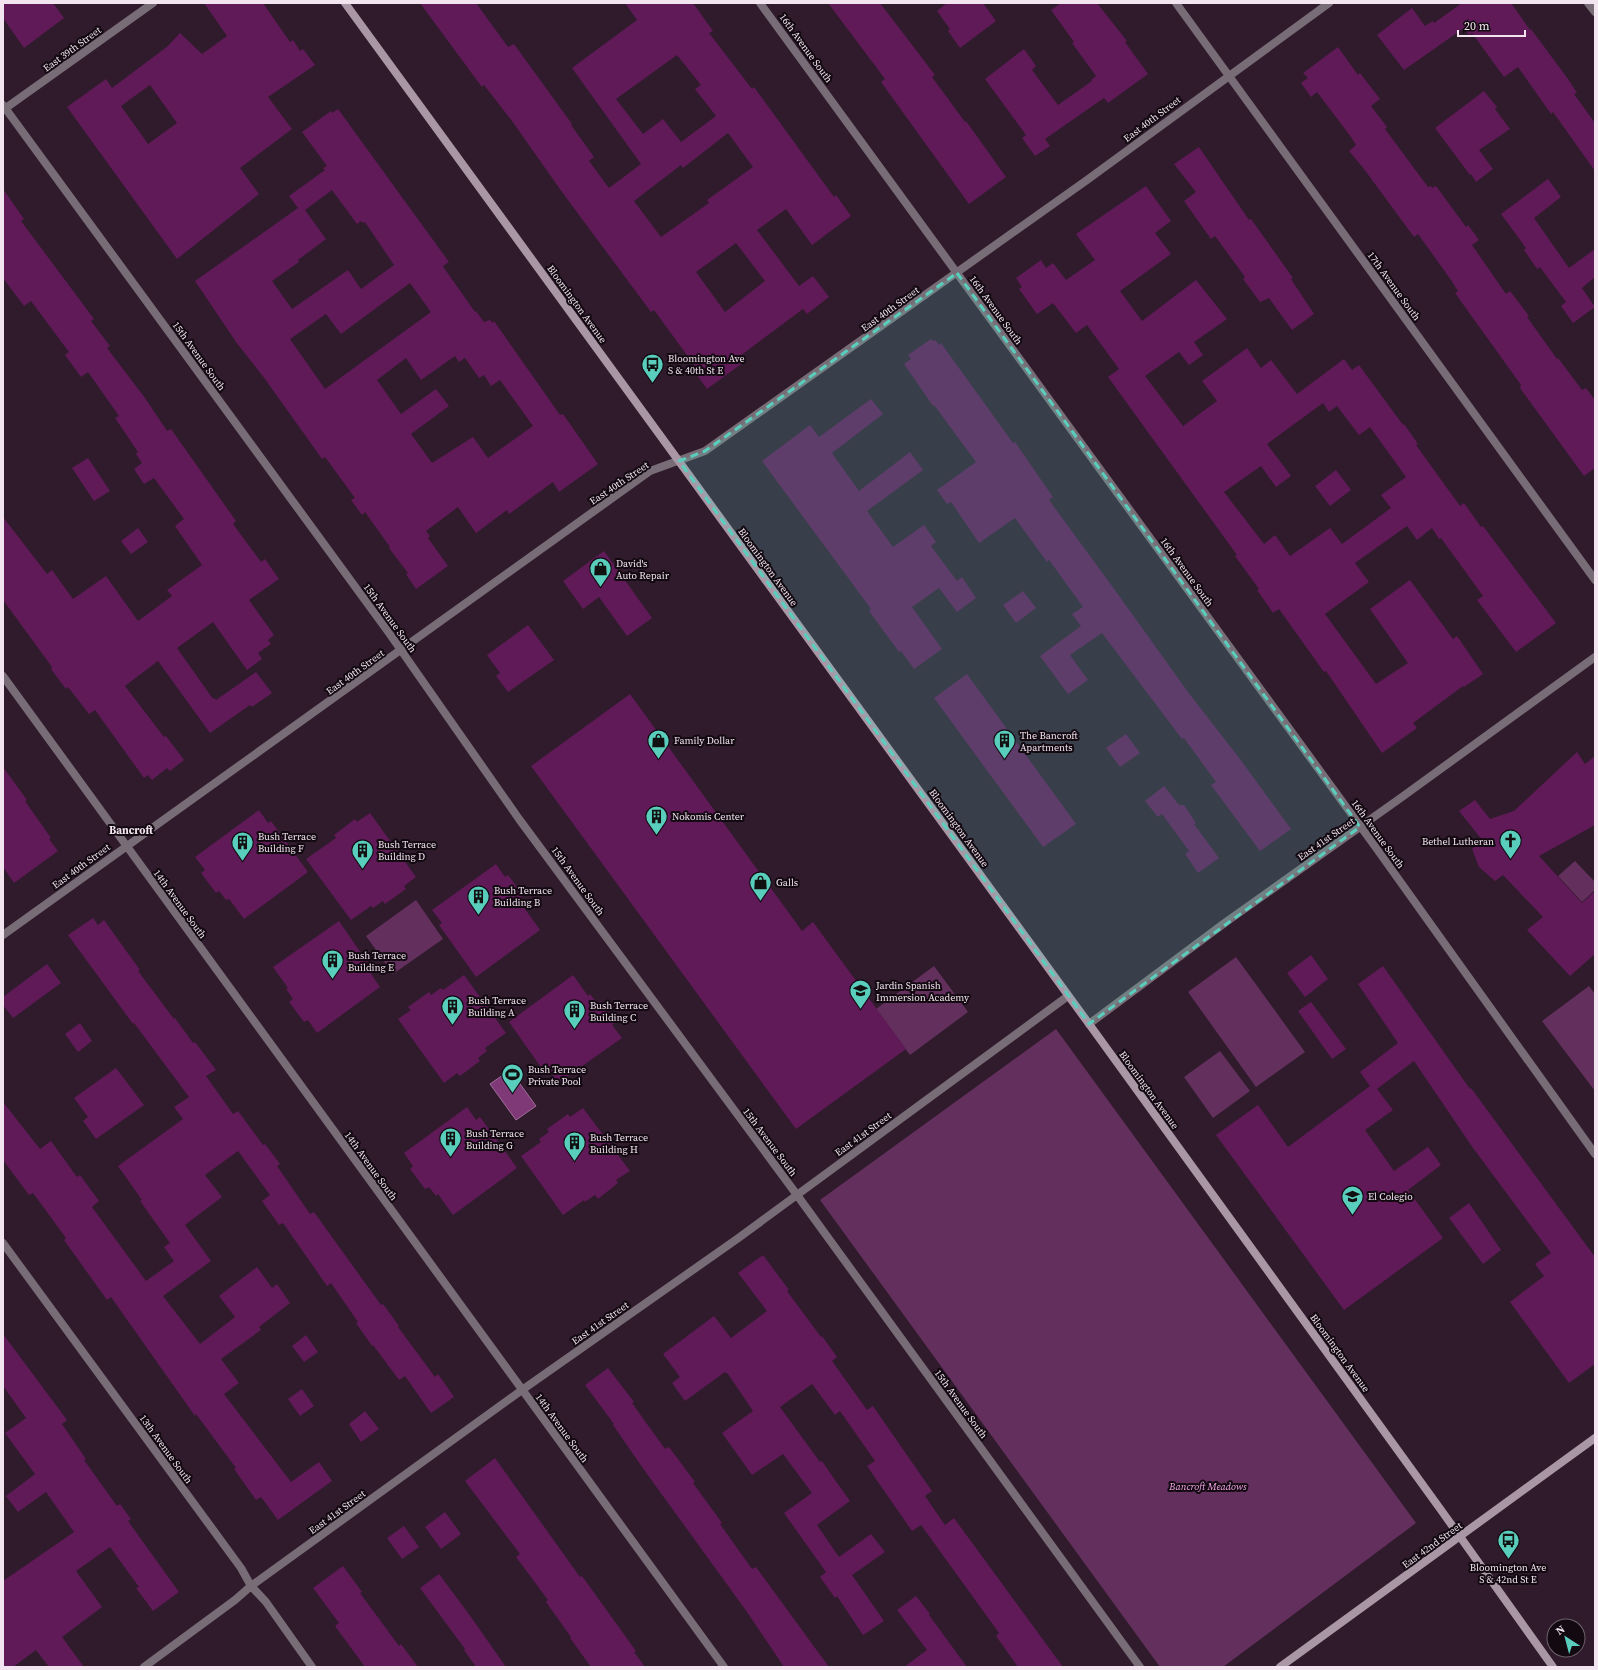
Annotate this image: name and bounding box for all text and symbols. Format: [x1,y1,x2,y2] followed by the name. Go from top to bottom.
[777,11,835,85] street label: 16th Avenue South
[1458,12,1525,38] scale bar
[1464,18,1490,34] text: 20 m
[40,23,104,74] street label: East 39th Street
[1121,93,1184,145] street label: East 40th Street
[1365,249,1423,323] street label: 17th Avenue South
[544,262,610,346] street label: Bloomington Avenue
[967,273,1025,347] street label: 16th Avenue South
[858,283,922,334] street label: East 40th Street
[170,319,228,393] street label: 15th Avenue South
[639,351,665,384] bus stop icon: Bloomington Ave S & 40th St E
[668,352,745,377] place label: Bloomington Ave S & 40th St E
[587,458,652,508] street label: East 40th Street
[735,525,801,609] street label: Bloomington Avenue
[1158,535,1216,609] street label: 16th Avenue South
[587,556,613,589] shop icon: David's Auto Repair
[616,557,670,582] place label: David's Auto Repair
[361,581,419,655] street label: 15th Avenue South
[323,646,387,697] street label: East 40th Street
[646,727,672,760] shop icon: Family Dollar
[992,728,1018,761] building icon: The Bancroft Apartments
[1020,729,1078,754] place label: The Bancroft Apartments
[674,734,735,747] place label: Family Dollar
[926,786,992,870] street label: Bloomington Avenue
[1349,797,1407,871] street label: 16th Avenue South
[644,803,670,836] building icon: Nokomis Center
[672,810,745,823] place label: Nokomis Center
[1295,814,1358,863] street label: East 41st Street
[109,823,154,838] district label: Bancroft
[1497,828,1523,861] church icon: Bethel Lutheran
[229,829,255,862] building icon: Bush Terrace Building F
[258,830,316,855] place label: Bush Terrace Building F
[1422,835,1494,848] place label: Bethel Lutheran
[349,837,375,870] building icon: Bush Terrace Building D
[378,838,436,863] place label: Bush Terrace Building D
[49,840,113,891] street label: East 40th Street
[549,844,607,918] street label: 15th Avenue South
[151,867,209,941] street label: 14th Avenue South
[747,869,773,902] shop icon: Galls
[776,876,798,889] place label: Galls
[466,883,492,916] building icon: Bush Terrace Building B
[494,884,552,909] place label: Bush Terrace Building B
[320,948,346,981] building icon: Bush Terrace Building E
[348,949,406,974] place label: Bush Terrace Building E
[848,978,874,1011] school or university icon: Jardin Spanish Immersion Academy
[875,979,970,1004] place label: Jardin Spanish Immersion Academy
[439,993,465,1026] building icon: Bush Terrace Building A
[468,994,526,1019] place label: Bush Terrace Building A
[561,998,587,1031] building icon: Bush Terrace Building C
[590,999,648,1024] place label: Bush Terrace Building C
[1116,1048,1182,1132] street label: Bloomington Avenue
[500,1062,526,1095] sports icon: Bush Terrace Private Pool
[528,1063,586,1088] place label: Bush Terrace Private Pool
[740,1105,800,1179] street label: 15th Avenue South
[832,1109,894,1159] street label: East 41st Street
[438,1126,464,1159] building icon: Bush Terrace Building G
[466,1127,524,1152] place label: Bush Terrace Building G
[342,1129,400,1203] street label: 14th Avenue South
[562,1130,588,1163] building icon: Bush Terrace Building H
[590,1131,648,1156] place label: Bush Terrace Building H
[1339,1183,1365,1216] school or university icon: El Colegio
[1368,1190,1413,1203] place label: El Colegio
[569,1298,632,1347] street label: East 41st Street
[1307,1311,1373,1395] street label: Bloomington Avenue
[932,1367,990,1441] street label: 15th Avenue South
[533,1391,591,1465] street label: 14th Avenue South
[137,1412,195,1486] street label: 13th Avenue South
[1168,1480,1247,1493] park label: Bancroft Meadows
[306,1487,368,1537] street label: East 41st Street
[1399,1518,1465,1571] street label: East 42nd Street
[1495,1528,1521,1561] bus stop icon: Bloomington Ave S & 42nd St E
[1470,1561,1546,1586] place label: Bloomington Ave S & 42nd St E
[1546,1618,1586,1658] north arrow
[1553,1622,1568,1639] text: N

